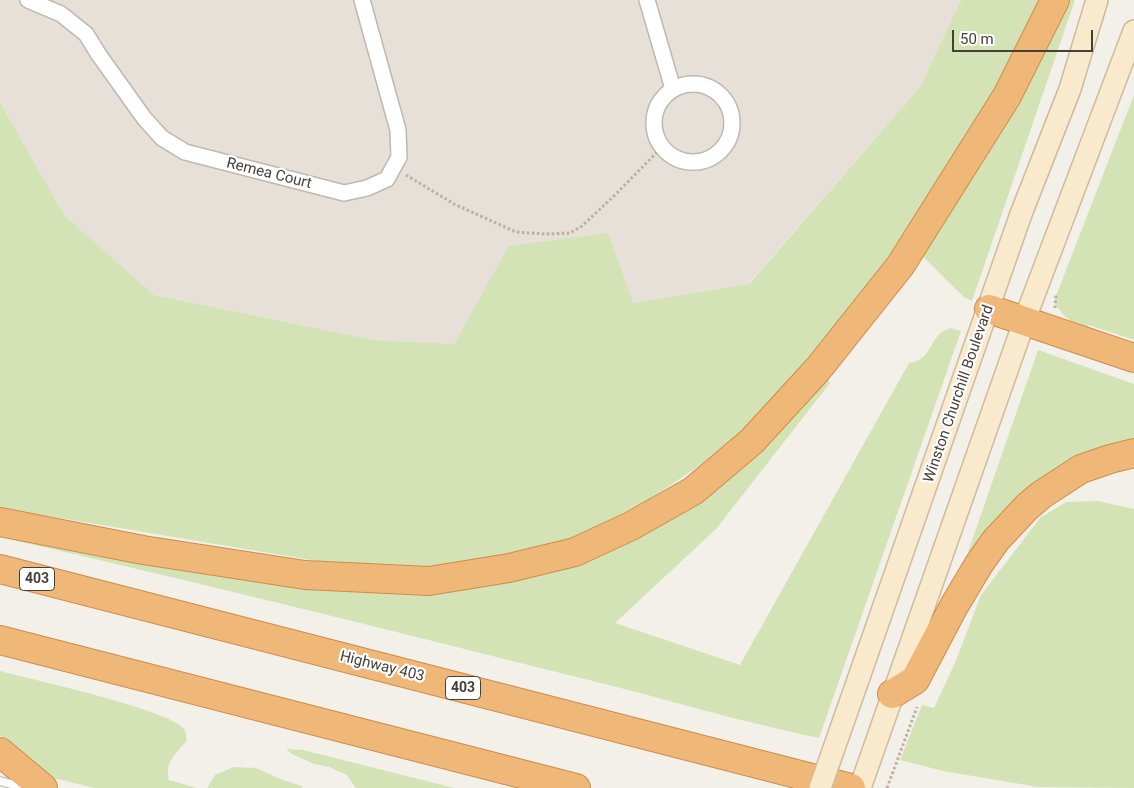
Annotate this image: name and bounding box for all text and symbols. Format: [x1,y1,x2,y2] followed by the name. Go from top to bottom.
[954,20,1095,52] scale bar
[960,30,994,48] text: 50 m
[225,155,313,193] street label: Remea Court
[920,303,998,485] street label: Winston Churchill Boulevard
[20,568,54,590] road number: 403
[338,648,426,686] street label: Highway 403
[446,676,480,700] road number: 403

